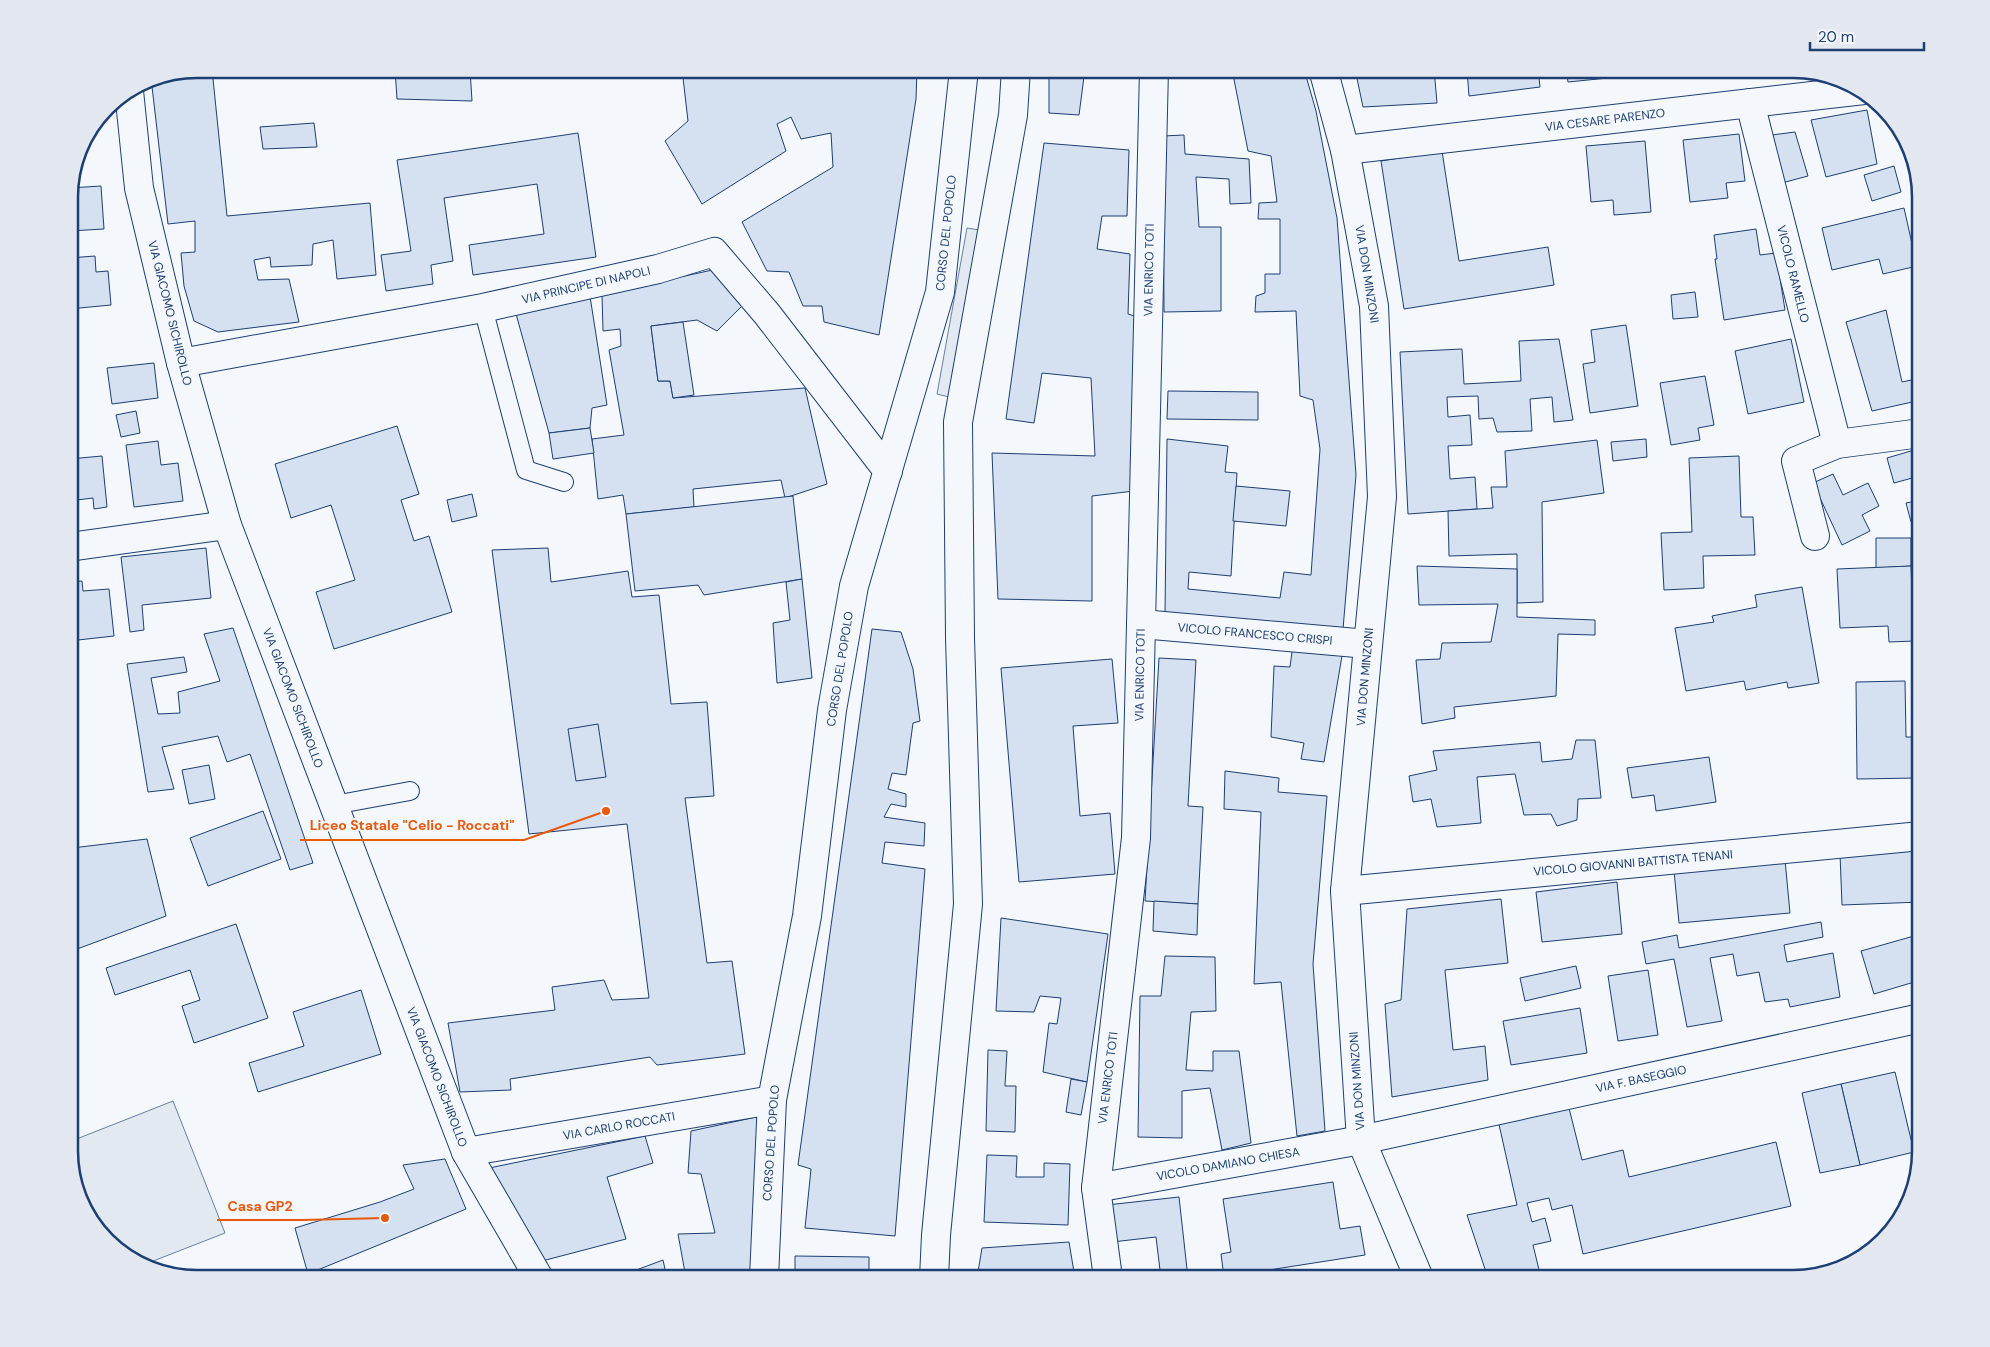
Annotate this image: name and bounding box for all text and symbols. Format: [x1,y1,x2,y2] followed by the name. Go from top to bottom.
[1810,20,1924,52] scale bar
[1818,27,1854,47] text: 20 m
[1544,105,1666,135] street label: VIA CESARE PARENZO
[932,174,960,292] street label: CORSO DEL POPOLO
[1140,223,1158,317] street label: VIA ENRICO TOTI
[1351,224,1383,324] street label: VIA DON MINZONI
[1773,224,1813,324] street label: VICOLO RAMELLO
[144,239,196,387] street label: VIA GIACOMO SICHIROLLO
[520,262,652,308] street label: VIA PRINCIPE DI NAPOLI
[823,610,857,728] street label: CORSO DEL POPOLO
[1177,619,1333,649] street label: VICOLO FRANCESCO CRISPI
[259,626,327,770] street label: VIA GIACOMO SICHIROLLO
[1353,627,1377,727] street label: VIA DON MINZONI
[1131,628,1149,722] street label: VIA ENRICO TOTI
[300,811,524,840] callout: Liceo Statale "Celio - Roccati"
[310,816,514,834] text: Liceo Statale "Celio - Roccati"
[1533,846,1733,880] street label: VICOLO GIOVANNI BATTISTA TENANI
[403,1005,471,1149] street label: VIA GIACOMO SICHIROLLO
[1094,1031,1122,1125] street label: VIA ENRICO TOTI
[1346,1031,1368,1131] street label: VIA DON MINZONI
[1594,1062,1688,1096] street label: VIA F. BASEGGIO
[759,1084,783,1202] street label: CORSO DEL POPOLO
[562,1108,676,1144] street label: VIA CARLO ROCCATI
[1155,1143,1301,1184] street label: VICOLO DAMIANO CHIESA
[217,1191,302,1220] callout: Casa GP2
[227,1197,293,1215] text: Casa GP2

